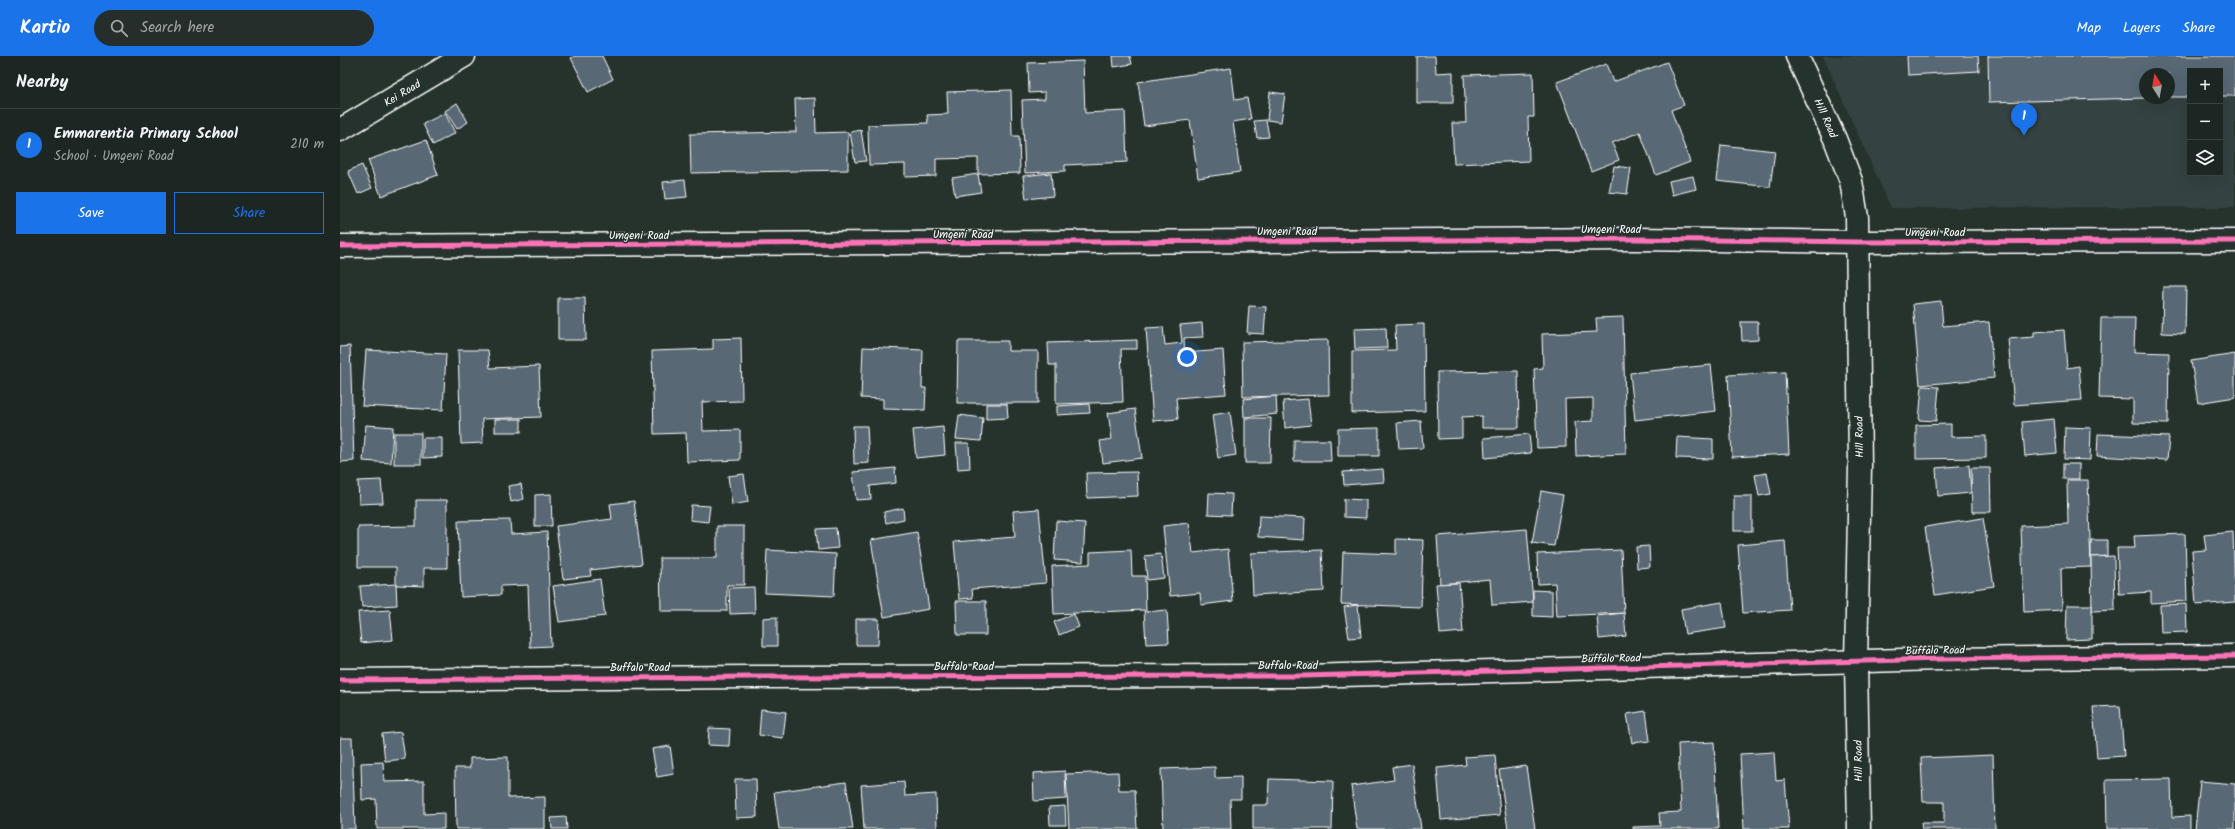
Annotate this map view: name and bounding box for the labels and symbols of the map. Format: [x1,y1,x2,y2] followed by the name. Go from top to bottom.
[2139,68,2175,104] north arrow
[381,75,425,112] street label: Kei Road
[1808,96,1842,142] street label: Hill Road
[2011,103,2037,136] pin: 1
[1581,221,1642,239] street label: Umgeni Road
[1257,223,1318,241] street label: Umgeni Road
[1905,224,1966,242] street label: Umgeni Road
[933,226,994,244] street label: Umgeni Road
[609,227,670,245] street label: Umgeni Road
[1177,347,1197,367] your location
[1851,415,1869,458] street label: Hill Road
[1905,641,1966,661] street label: Buffalo Road
[1581,649,1642,669] street label: Buffalo Road
[1258,657,1318,675] street label: Buffalo Road
[934,658,994,676] street label: Buffalo Road
[610,659,670,677] street label: Buffalo Road
[1850,739,1868,782] street label: Hill Road

